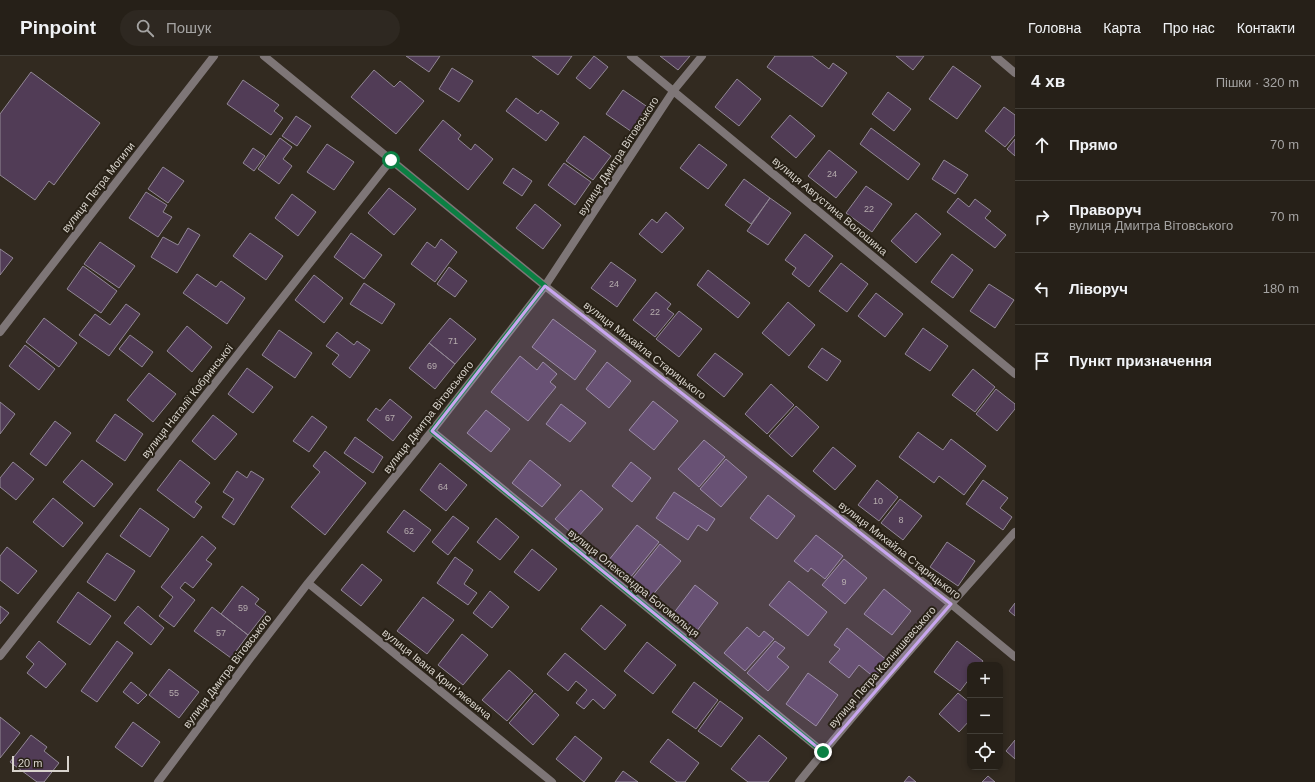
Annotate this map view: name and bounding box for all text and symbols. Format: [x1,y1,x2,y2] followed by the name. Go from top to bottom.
[120,10,400,46] search box
[20,17,96,38] text: Pinpoint
[134,17,156,39] icon: search
[166,19,211,36] text: Пошук
[1028,20,1081,36] text: Головна
[1103,20,1141,36] text: Карта
[1163,20,1215,36] text: Про нас
[1237,20,1295,36] text: Контакти
[1031,72,1065,91] text: 4 хв
[1216,75,1299,90] text: Пішки · 320 m
[575,94,661,218] street label: вулиця Дмитра Вітовського
[1031,134,1053,156] icon: ahead
[1069,136,1118,153] text: Прямо
[1270,137,1299,152] text: 70 m
[59,140,137,234] street label: вулиця Петра Могили
[382,151,400,169] route start
[770,154,891,258] street label: вулиця Августина Волошина
[827,169,837,179] house number: 24
[1069,201,1142,218] text: Праворуч
[864,204,874,214] house number: 22
[1031,206,1053,228] icon: right
[1270,209,1299,224] text: 70 m
[1069,218,1233,233] text: вулиця Дмитра Вітовського
[1031,278,1053,300] icon: left
[609,279,619,289] house number: 24
[1069,280,1128,297] text: Ліворуч
[1263,281,1299,296] text: 180 m
[582,299,708,401] street label: вулиця Михайла Старицького
[650,307,660,317] house number: 22
[448,336,458,346] house number: 71
[139,342,235,460] street label: вулиця Наталії Кобринської
[1031,350,1053,372] icon: arrive
[1069,352,1212,369] text: Пункт призначення
[381,359,475,475] street label: вулиця Дмитра Вітовського
[427,361,437,371] house number: 69
[385,413,395,423] house number: 67
[438,482,448,492] house number: 64
[873,496,883,506] house number: 10
[837,499,963,601] street label: вулиця Михайла Старицького
[898,515,904,525] house number: 8
[404,526,414,536] house number: 62
[566,526,702,640] street label: вулиця Олександра Богомольця
[841,577,847,587] house number: 9
[238,603,248,613] house number: 59
[826,604,938,730] street label: вулиця Петра Калнишевського
[180,612,274,730] street label: вулиця Дмитра Вітовського
[380,626,495,722] street label: вулиця Івана Крипʼякевича
[216,628,226,638] house number: 57
[967,662,1003,770] map controls
[967,662,1003,698] button: +
[169,688,179,698] house number: 55
[967,698,1003,734] button: −
[967,734,1003,770] button: locate
[814,743,832,761] route end
[12,754,69,773] scale bar
[18,757,42,769] text: 20 m

